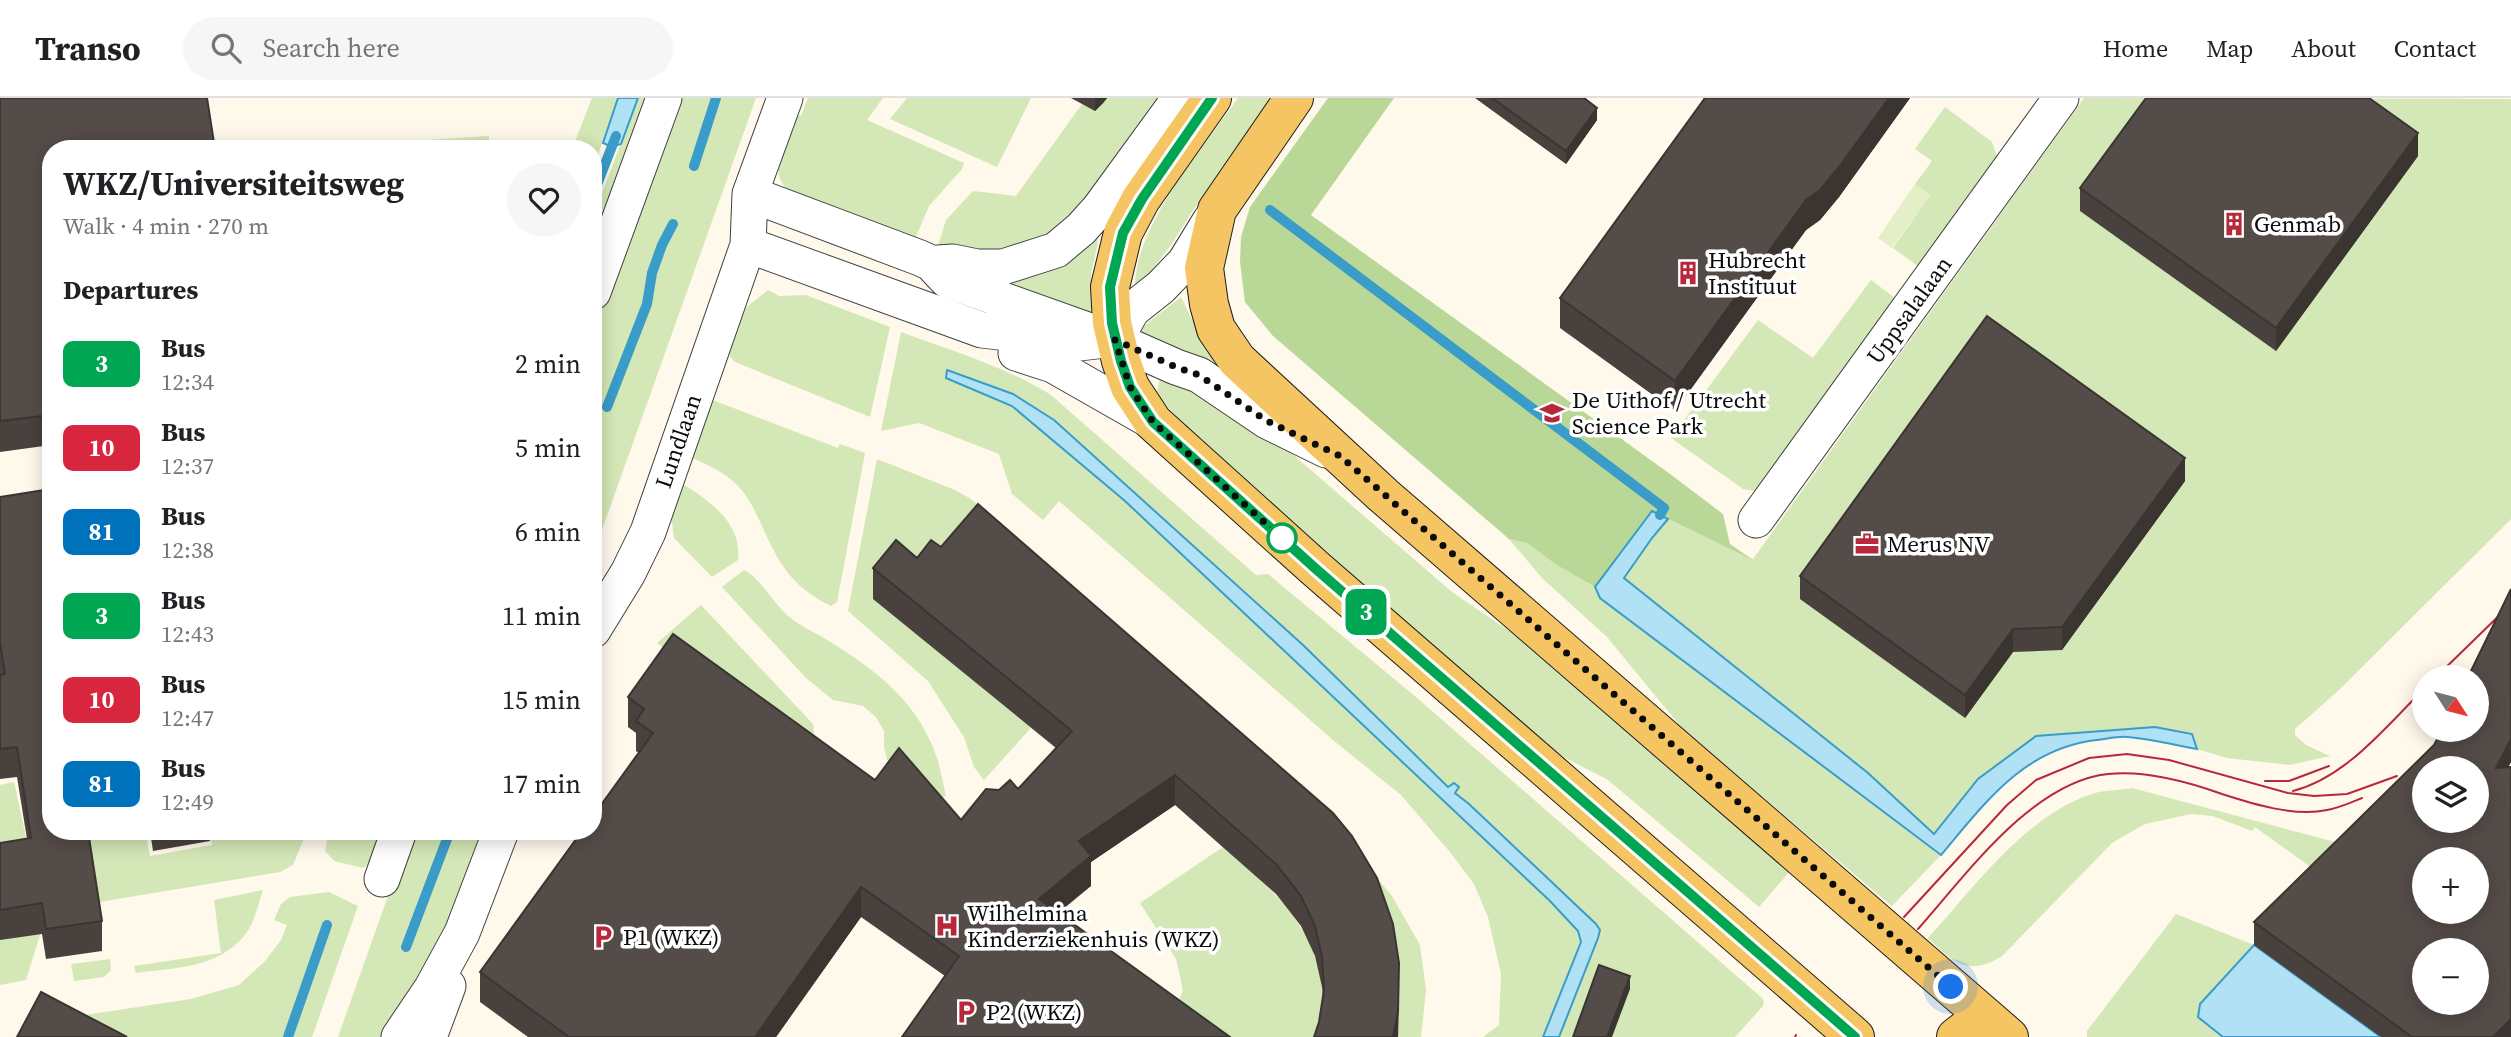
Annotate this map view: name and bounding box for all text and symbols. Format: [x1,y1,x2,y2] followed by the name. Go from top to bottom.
[183,17,673,80] search box
[35,26,141,71] text: Transo
[207,29,245,67] icon: search
[263,30,400,66] text: Search here
[2103,32,2168,65] text: Home
[2206,32,2253,65] text: Map
[2291,32,2356,65] text: About
[2394,32,2476,65] text: Contact
[63,161,404,206] text: WKZ/Universiteitsweg
[507,163,581,237] button: heart
[2254,208,2341,240] place label: Genmab
[63,210,269,242] text: Walk · 4 min · 270 m
[2220,210,2248,238] building icon: Genmab
[1708,244,1806,302] place label: Hubrecht Instituut
[1859,249,1959,370] street label: Uppsalalaan
[1674,259,1702,287] building icon: Hubrecht Instituut
[63,272,198,308] text: Departures
[161,330,205,366] text: Bus
[515,346,581,382] text: 2 min
[95,347,108,380] text: 3
[161,366,214,398] text: 12:34
[1572,384,1767,442] place label: De Uithof / Utrecht Science Park
[647,390,709,492] street label: Lundlaan
[1538,399,1566,427] school or university icon: De Uithof / Utrecht Science Park
[161,414,205,450] text: Bus
[515,430,581,466] text: 5 min
[88,431,115,464] text: 10
[161,450,214,482] text: 12:37
[161,498,205,534] text: Bus
[515,514,581,550] text: 6 min
[88,515,115,548] text: 81
[1267,523,1297,553] unlabelled marker
[1887,528,1990,560] place label: Merus NV
[1853,530,1881,558] office icon: Merus NV
[161,534,214,566] text: 12:38
[161,582,205,618] text: Bus
[1343,589,1389,635] line badge: 3
[1359,595,1373,628] text: 3
[502,598,581,634] text: 11 min
[95,599,108,632] text: 3
[161,618,214,650] text: 12:43
[2412,665,2488,742] north arrow
[2412,665,2489,1015] map controls
[161,666,205,702] text: Bus
[502,682,581,718] text: 15 min
[88,683,115,716] text: 10
[161,702,214,734] text: 12:47
[161,750,205,786] text: Bus
[2412,756,2489,833] button: layers
[502,766,581,802] text: 17 min
[88,767,115,800] text: 81
[161,786,214,818] text: 12:49
[2412,847,2489,924] button: +
[967,897,1220,955] place label: Wilhelmina Kinderziekenhuis (WKZ)
[933,912,961,940] hospital icon: Wilhelmina Kinderziekenhuis (WKZ)
[623,921,719,953] place label: P1 (WKZ)
[589,923,617,951] parking icon: P1 (WKZ)
[2412,938,2489,1015] button: −
[1933,969,1968,1004] your location
[986,996,1082,1028] place label: P2 (WKZ)
[952,998,980,1026] parking icon: P2 (WKZ)

